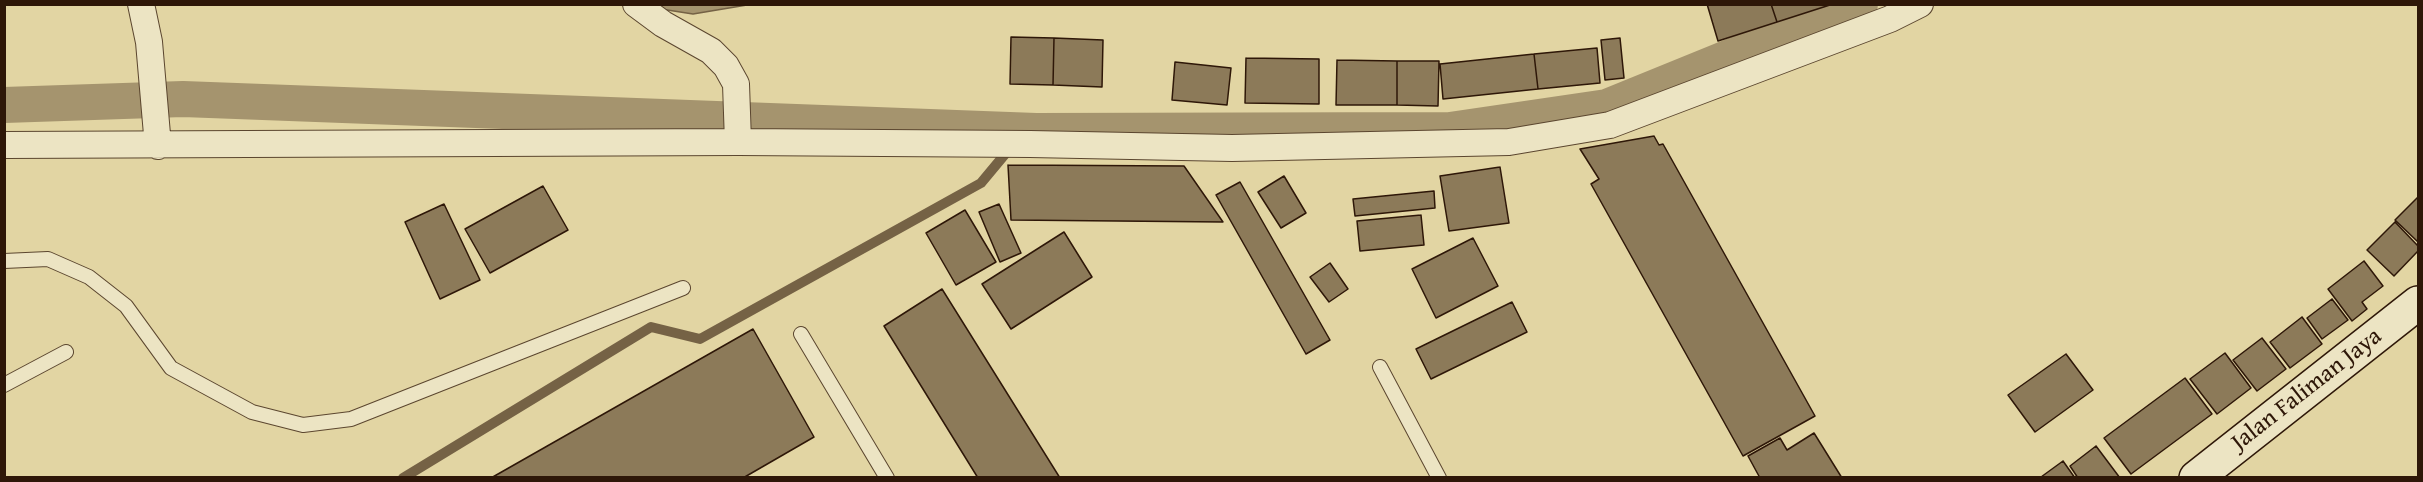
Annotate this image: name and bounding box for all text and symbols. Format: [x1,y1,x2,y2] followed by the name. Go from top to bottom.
[2226,322,2388,458] street label: Jalan Faliman Jaya

